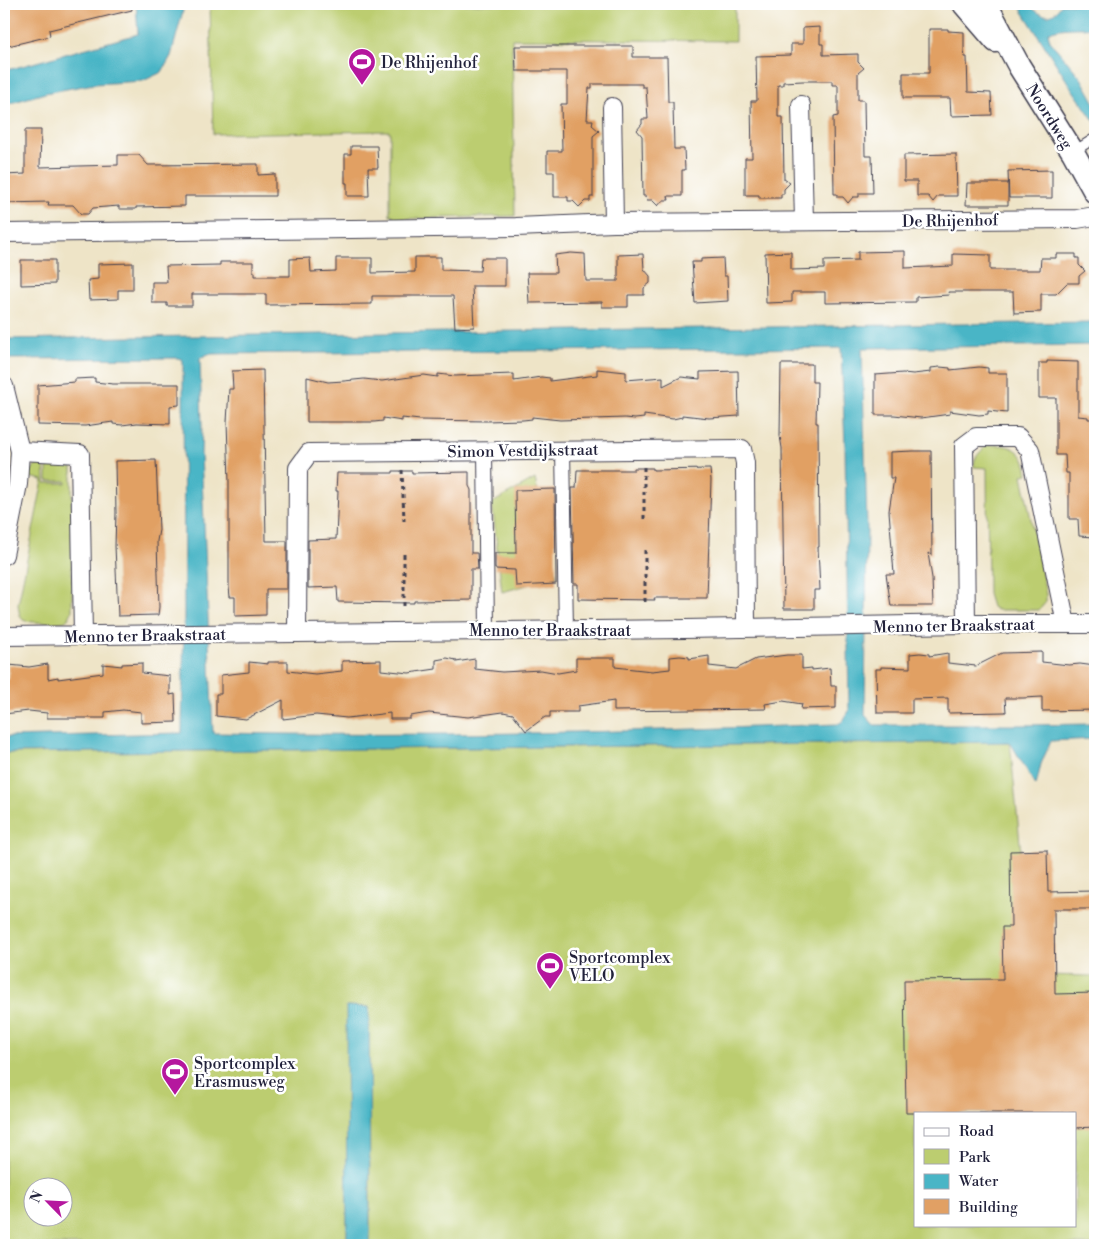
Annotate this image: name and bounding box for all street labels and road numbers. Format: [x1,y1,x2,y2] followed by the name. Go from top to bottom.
[1021,80,1077,153] street label: Noordweg
[902,210,1000,232] street label: De Rhijenhof
[447,440,599,462] street label: Simon Vestdijkstraat
[873,615,1036,637] street label: Menno ter Braakstraat
[469,621,631,641] street label: Menno ter Braakstraat
[64,625,227,647] street label: Menno ter Braakstraat

